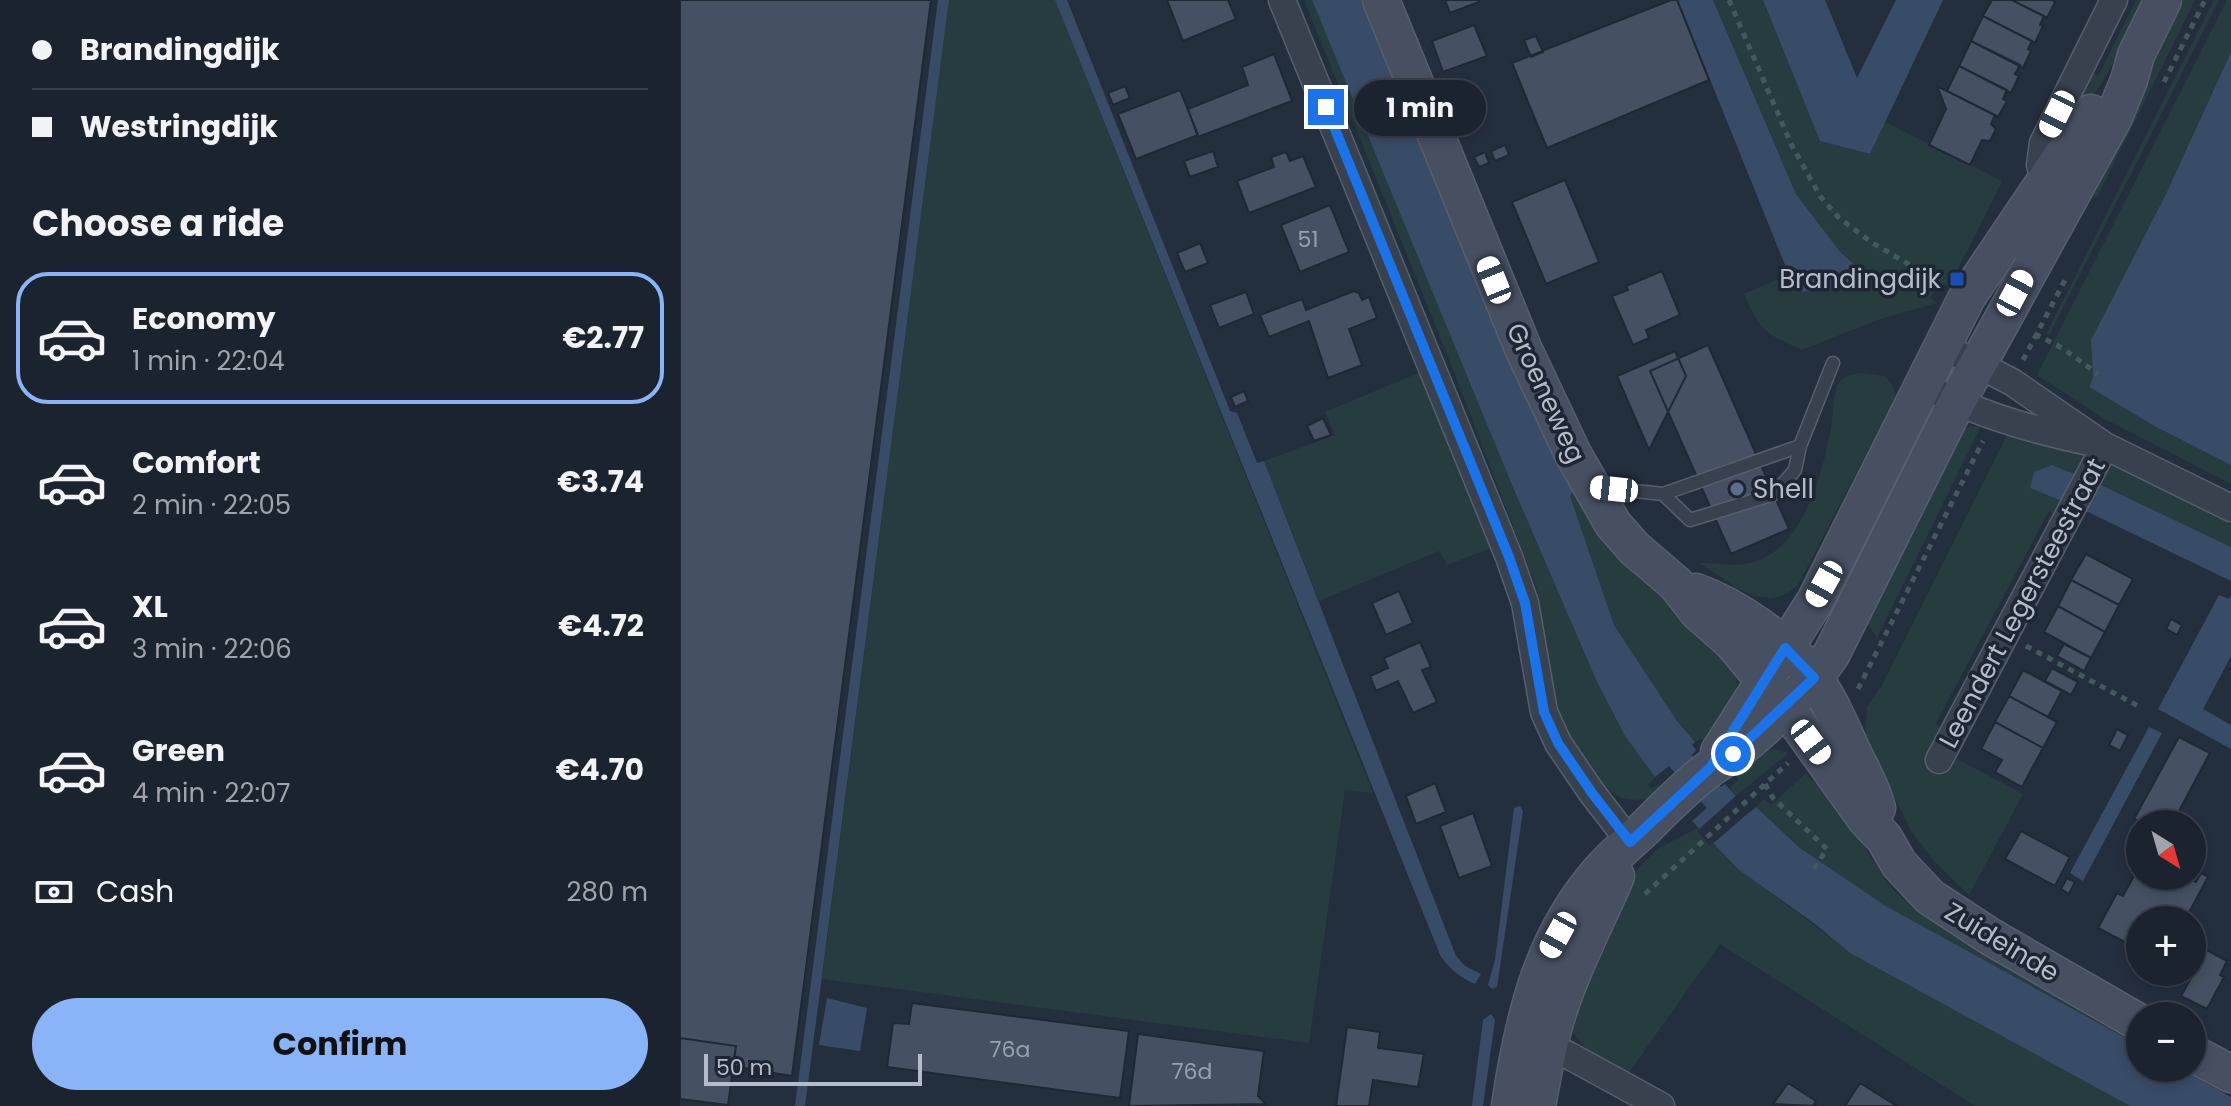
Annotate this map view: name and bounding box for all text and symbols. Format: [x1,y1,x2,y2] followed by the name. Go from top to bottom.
[80,28,280,71] text: Brandingdijk
[1354,79,1486,135] callout: 1 min
[2036,87,2078,141] car
[1308,89,1344,125] route end
[1386,90,1454,126] text: 1 min
[80,105,278,148] text: Westringdijk
[32,198,284,249] text: Choose a ride
[1298,224,1318,255] house number: 51
[1474,253,1514,307] car
[1779,261,1942,297] place label: Brandingdijk
[1993,266,2037,320] car
[1948,270,1966,288] marker: Brandingdijk
[132,297,276,340] text: Economy
[36,302,108,374] icon: car
[562,316,644,359] text: €2.77
[1498,317,1594,469] street label: Groeneweg
[132,343,285,379] text: 1 min · 22:04
[132,441,261,484] text: Comfort
[36,446,108,518] icon: car
[1930,452,2114,754] street label: Leendert Legersteestraat
[557,460,644,503] text: €3.74
[1753,471,1814,507] place label: Shell
[1589,475,1639,503] car
[1728,480,1746,498] marker: Shell
[132,487,291,523] text: 2 min · 22:05
[1802,557,1846,611] car
[132,585,168,628] text: XL
[36,590,108,662] icon: car
[558,604,644,647] text: €4.72
[132,631,292,667] text: 3 min · 22:06
[1787,716,1835,768] car
[132,729,225,772] text: Green
[36,734,108,806] icon: car
[1715,736,1751,772] route start
[556,748,644,791] text: €4.70
[132,775,290,811] text: 4 min · 22:07
[2126,810,2206,890] north arrow
[2126,810,2206,1082] map controls
[32,870,76,914] icon: cash
[96,870,174,913] text: Cash
[567,874,648,910] text: 280 m
[1938,894,2066,990] street label: Zuideinde
[2126,906,2206,986] button: +
[1536,908,1580,962] car
[32,998,648,1090] button: Confirm
[2126,1002,2206,1082] button: −
[990,1034,1030,1065] house number: 76a
[704,1050,922,1086] scale bar
[716,1052,772,1083] text: 50 m
[1172,1056,1212,1087] house number: 76d

